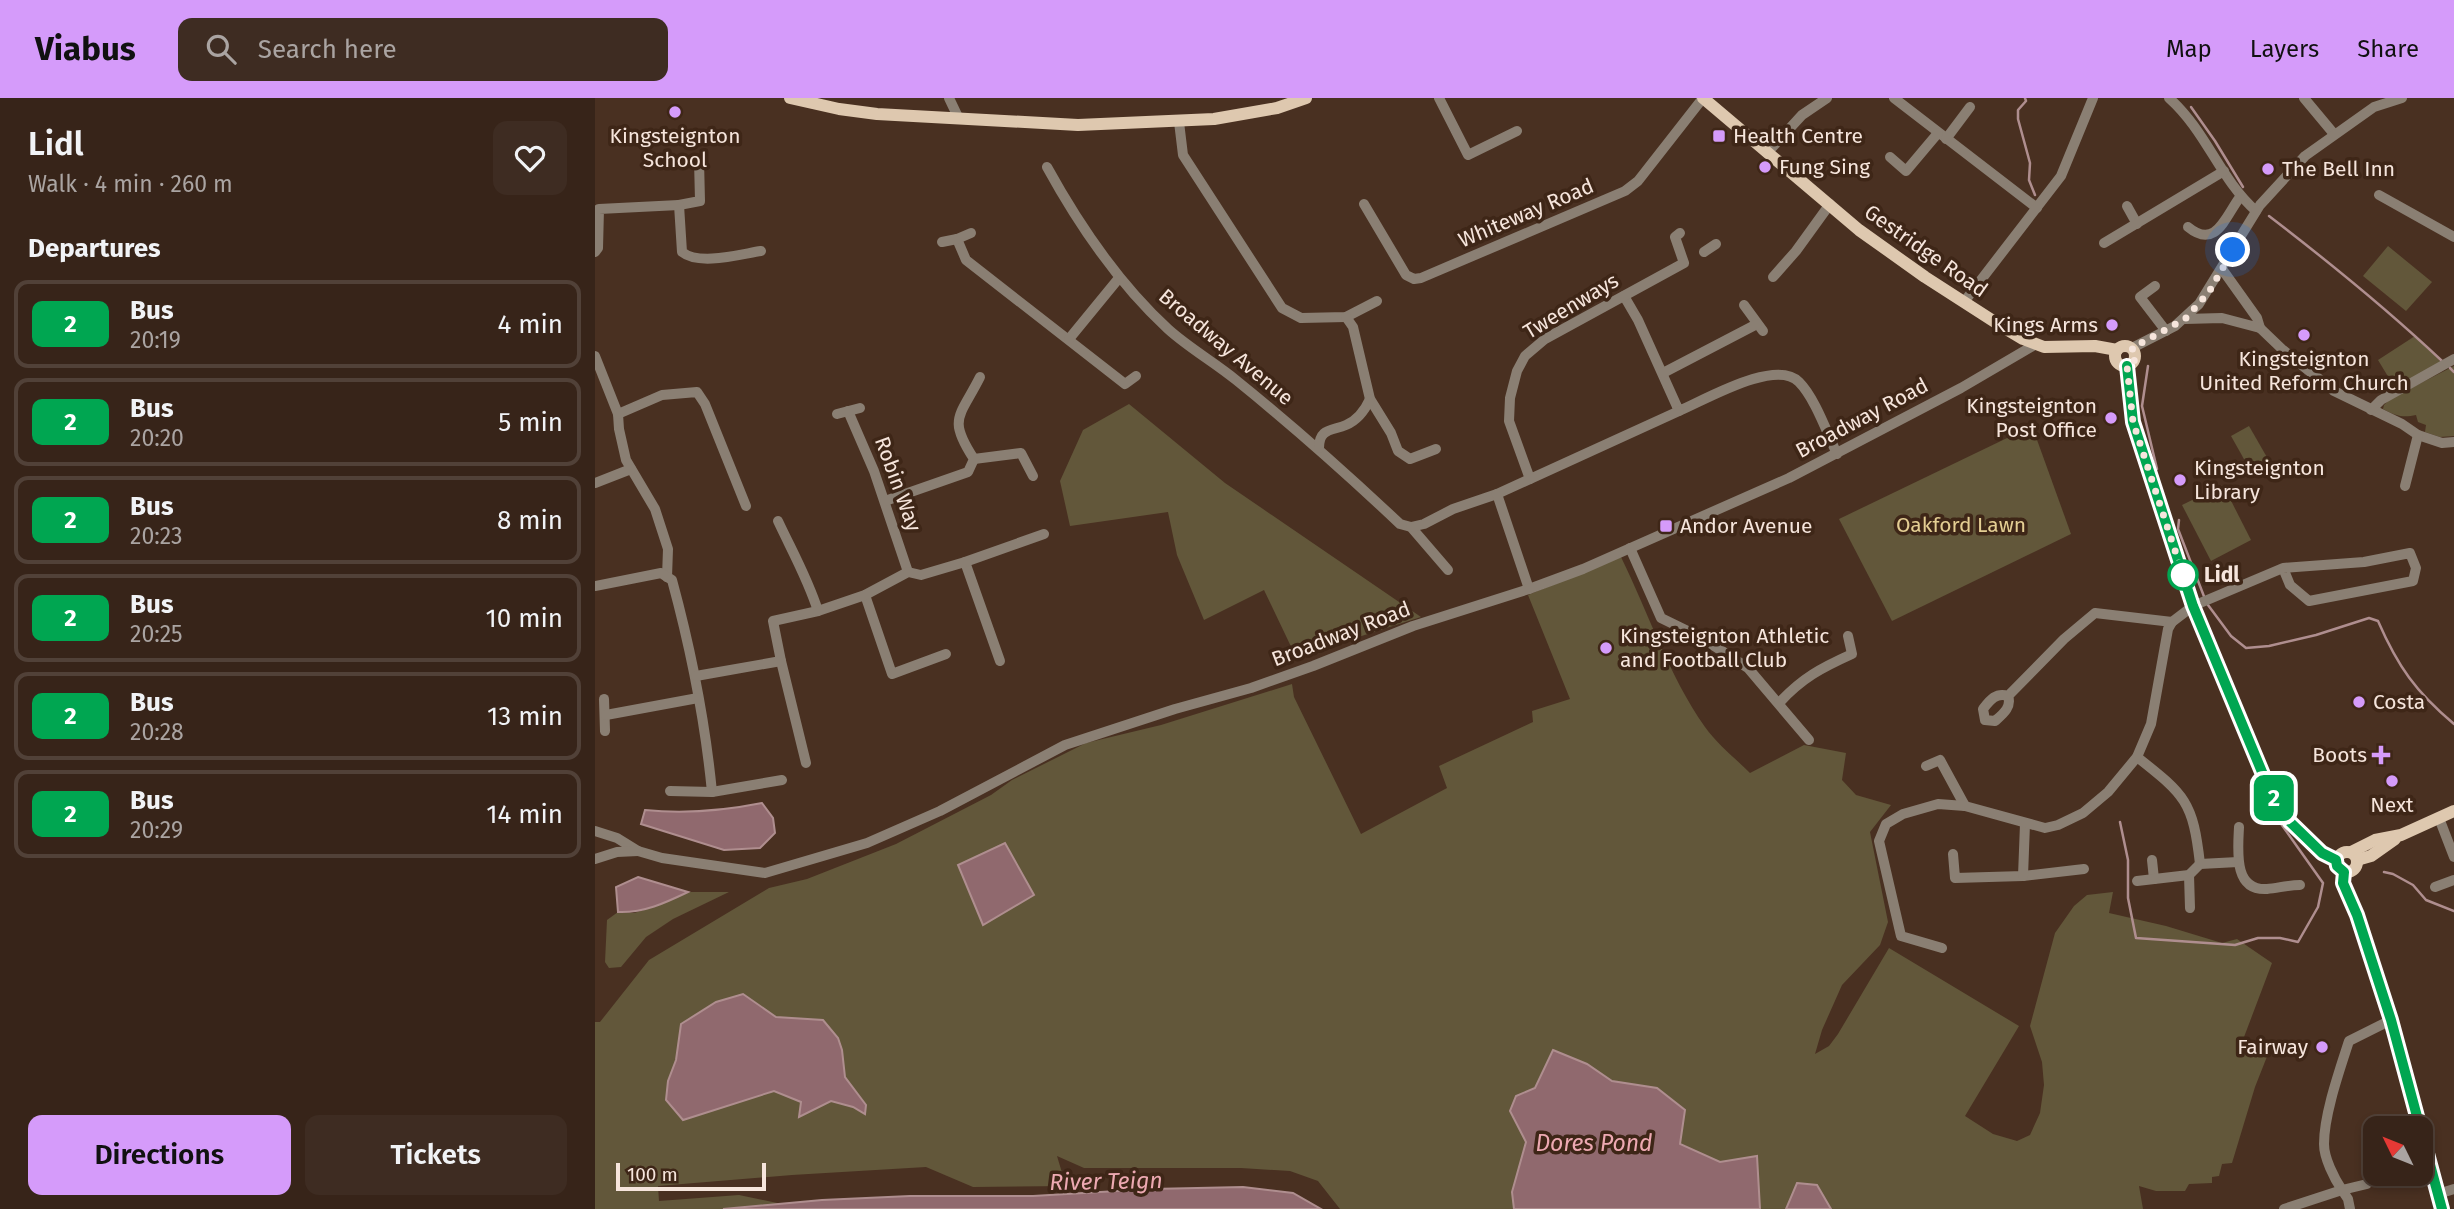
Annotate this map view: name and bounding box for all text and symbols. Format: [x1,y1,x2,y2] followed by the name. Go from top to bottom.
[178,18,668,81] search box
[35,29,136,69] text: Viabus
[202,30,240,68] icon: search
[258,34,397,65] text: Search here
[2166,35,2212,63] text: Map
[2250,35,2319,63] text: Layers
[2357,35,2419,63] text: Share
[667,104,683,120] marker: Kingsteignton School
[493,121,567,195] button: heart
[610,123,740,173] place label: Kingsteignton School
[1733,123,1863,149] place label: Health Centre
[28,124,84,164] text: Lidl
[1711,128,1727,144] marker: Health Centre
[1779,154,1870,180] place label: Fung Sing
[2282,156,2395,182] place label: The Bell Inn
[1757,159,1773,175] marker: Fung Sing
[2260,161,2276,177] marker: The Bell Inn
[28,170,233,198] text: Walk · 4 min · 260 m
[1454,173,1598,253] street label: Whiteway Road
[1859,199,1993,303] street label: Gestridge Road
[2215,232,2250,267] your location
[28,233,161,264] text: Departures
[1519,267,1623,345] street label: Tweenways
[1153,283,1299,411] street label: Broadway Avenue
[130,295,173,326] text: Bus
[497,309,563,340] text: 4 min
[64,310,77,338] text: 2
[1993,312,2098,338] place label: Kings Arms
[2104,317,2120,333] marker: Kings Arms
[130,326,181,354] text: 20:19
[2296,327,2312,343] marker: Kingsteignton United Reform Church
[2199,346,2409,396] place label: Kingsteignton United Reform Church
[1791,372,1933,464] street label: Broadway Road
[130,393,173,424] text: Bus
[1966,393,2097,443] place label: Kingsteignton Post Office
[498,407,563,438] text: 5 min
[64,408,77,436] text: 2
[2103,410,2119,426] marker: Kingsteignton Post Office
[130,424,184,452] text: 20:20
[869,433,927,536] street label: Robin Way
[2194,455,2325,505] place label: Kingsteignton Library
[2172,472,2188,488] marker: Kingsteignton Library
[130,491,173,522] text: Bus
[497,505,563,536] text: 8 min
[64,506,77,534] text: 2
[1896,512,2026,538] park label: Oakford Lawn
[1680,513,1813,539] place label: Andor Avenue
[1658,518,1674,534] marker: Andor Avenue
[130,522,183,550] text: 20:23
[2168,560,2198,590] marker: Lidl
[2204,562,2240,588] place label: Lidl
[130,589,173,620] text: Bus
[1268,596,1414,672] street label: Broadway Road
[485,603,563,634] text: 10 min
[64,604,77,632] text: 2
[130,620,183,648] text: 20:25
[1620,623,1829,673] place label: Kingsteignton Athletic and Football Club
[1598,640,1614,656] marker: Kingsteignton Athletic and Football Club
[130,687,173,718] text: Bus
[2373,689,2425,715] place label: Costa
[2351,694,2367,710] marker: Costa
[487,701,563,732] text: 13 min
[64,702,77,730] text: 2
[130,718,184,746] text: 20:28
[2312,742,2367,768] place label: Boots
[2373,747,2389,763] marker: Boots
[2384,773,2400,789] marker: Next
[2251,775,2297,821] line badge: 2
[2268,784,2280,812] text: 2
[130,785,173,816] text: Bus
[2370,792,2414,818] place label: Next
[486,799,563,830] text: 14 min
[64,800,77,828] text: 2
[130,816,183,844] text: 20:29
[2237,1034,2309,1060] place label: Fairway
[2314,1039,2330,1055] marker: Fairway
[28,1115,291,1195] button: Directions
[305,1115,567,1195] button: Tickets
[2363,1116,2433,1186] north arrow
[2363,1116,2433,1186] map controls
[1535,1129,1653,1157] water label: Dores Pond
[616,1160,767,1192] scale bar
[627,1163,678,1186] text: 100 m
[1049,1166,1163,1196] water label: River Teign

